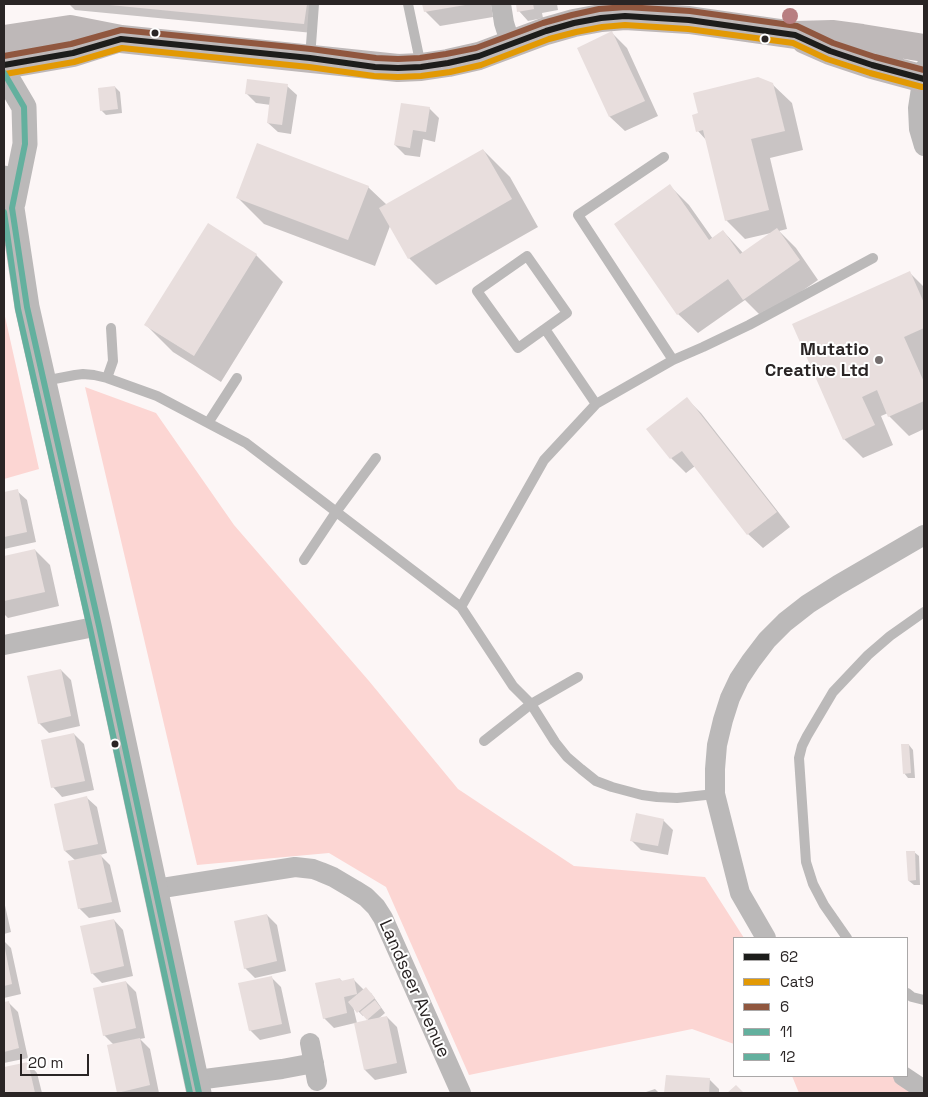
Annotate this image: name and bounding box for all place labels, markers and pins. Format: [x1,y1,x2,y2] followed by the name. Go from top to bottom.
[150,28,160,38] unlabelled marker
[760,34,770,44] unlabelled marker
[765,339,869,382] place label: Mutatio Creative Ltd
[873,354,885,366] marker: Mutatio Creative Ltd
[110,739,120,749] unlabelled marker

